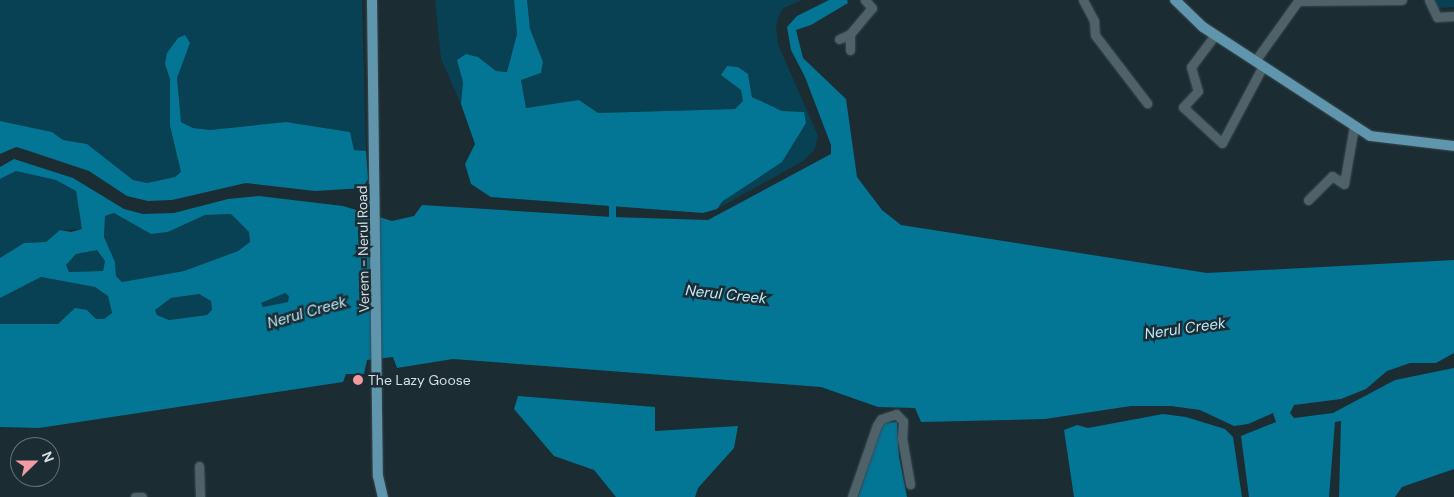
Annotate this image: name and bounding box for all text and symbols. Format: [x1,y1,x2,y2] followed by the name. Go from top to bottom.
[353,185,373,313] street label: Verem - Nerul Road
[684,282,768,308] water label: Nerul Creek
[265,293,349,333] water label: Nerul Creek
[1143,314,1227,344] water label: Nerul Creek
[368,372,471,388] place label: The Lazy Goose
[352,374,364,386] marker: The Lazy Goose
[10,437,60,487] north arrow
[38,449,58,465] text: N

